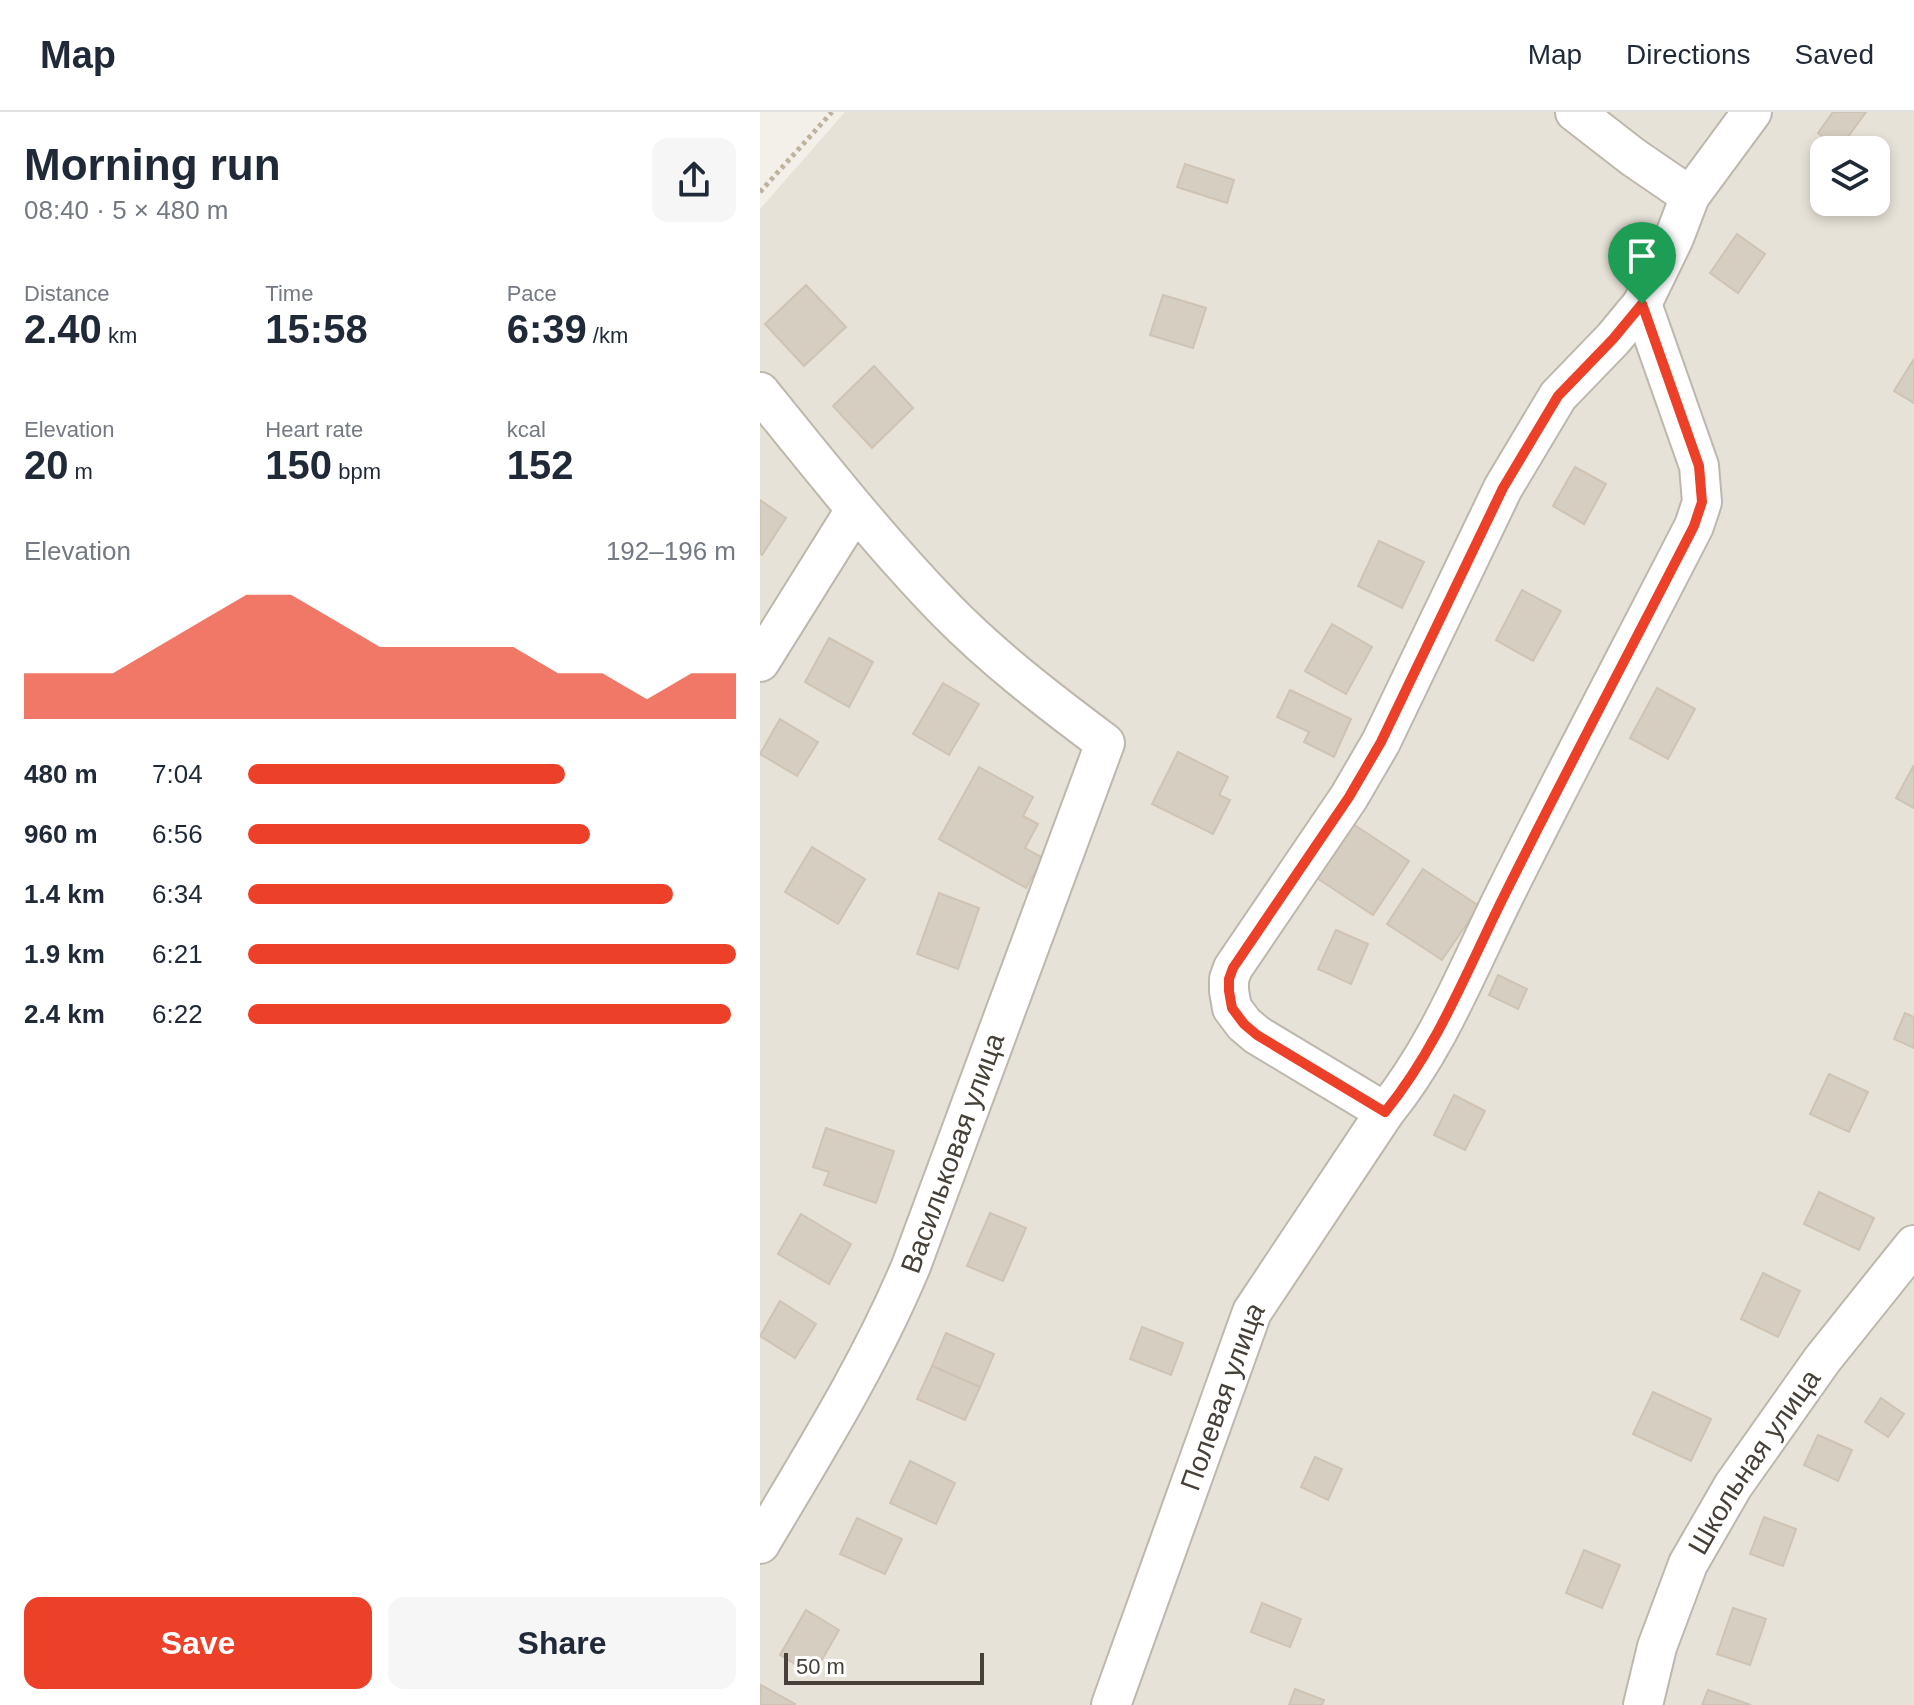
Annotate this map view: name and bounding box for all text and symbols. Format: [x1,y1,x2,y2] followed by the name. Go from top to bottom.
[40,34,116,76] text: Map
[1528,39,1582,70] text: Map
[1626,39,1751,70] text: Directions
[1795,39,1874,70] text: Saved
[1810,136,1890,216] map controls
[1810,136,1890,216] button: layers
[652,138,736,222] button: share
[24,140,281,189] text: Morning run
[24,195,229,225] text: 08:40 · 5 × 480 m
[1608,222,1676,304] pin
[1620,234,1664,278] icon: arrive
[24,281,110,306] text: Distance
[265,281,313,306] text: Time
[507,281,557,306] text: Pace
[24,307,102,351] text: 2.40
[265,307,368,351] text: 15:58
[507,307,587,351] text: 6:39
[102,323,137,348] text: km
[587,323,628,348] text: /km
[24,417,115,442] text: Elevation
[265,417,363,442] text: Heart rate
[507,417,546,442] text: kcal
[24,443,69,487] text: 20
[265,443,332,487] text: 150
[507,443,573,487] text: 152
[69,459,93,484] text: m
[332,459,381,484] text: bpm
[24,536,131,566] text: Elevation
[606,536,736,566] text: 192–196 m
[24,759,98,789] text: 480 m
[152,759,203,789] text: 7:04
[24,819,98,849] text: 960 m
[152,819,203,849] text: 6:56
[24,879,105,909] text: 1.4 km
[152,879,203,909] text: 6:34
[24,939,105,969] text: 1.9 km
[152,939,203,969] text: 6:21
[24,999,105,1029] text: 2.4 km
[152,999,203,1029] text: 6:22
[895,1029,1010,1277] street label: Васильковая улица
[1174,1296,1271,1494] street label: Полевая улица
[1682,1363,1827,1560] street label: Школьная улица
[24,1597,372,1689] button: Save
[388,1597,736,1689] button: Share
[784,1649,984,1685] scale bar
[796,1654,845,1679] text: 50 m

